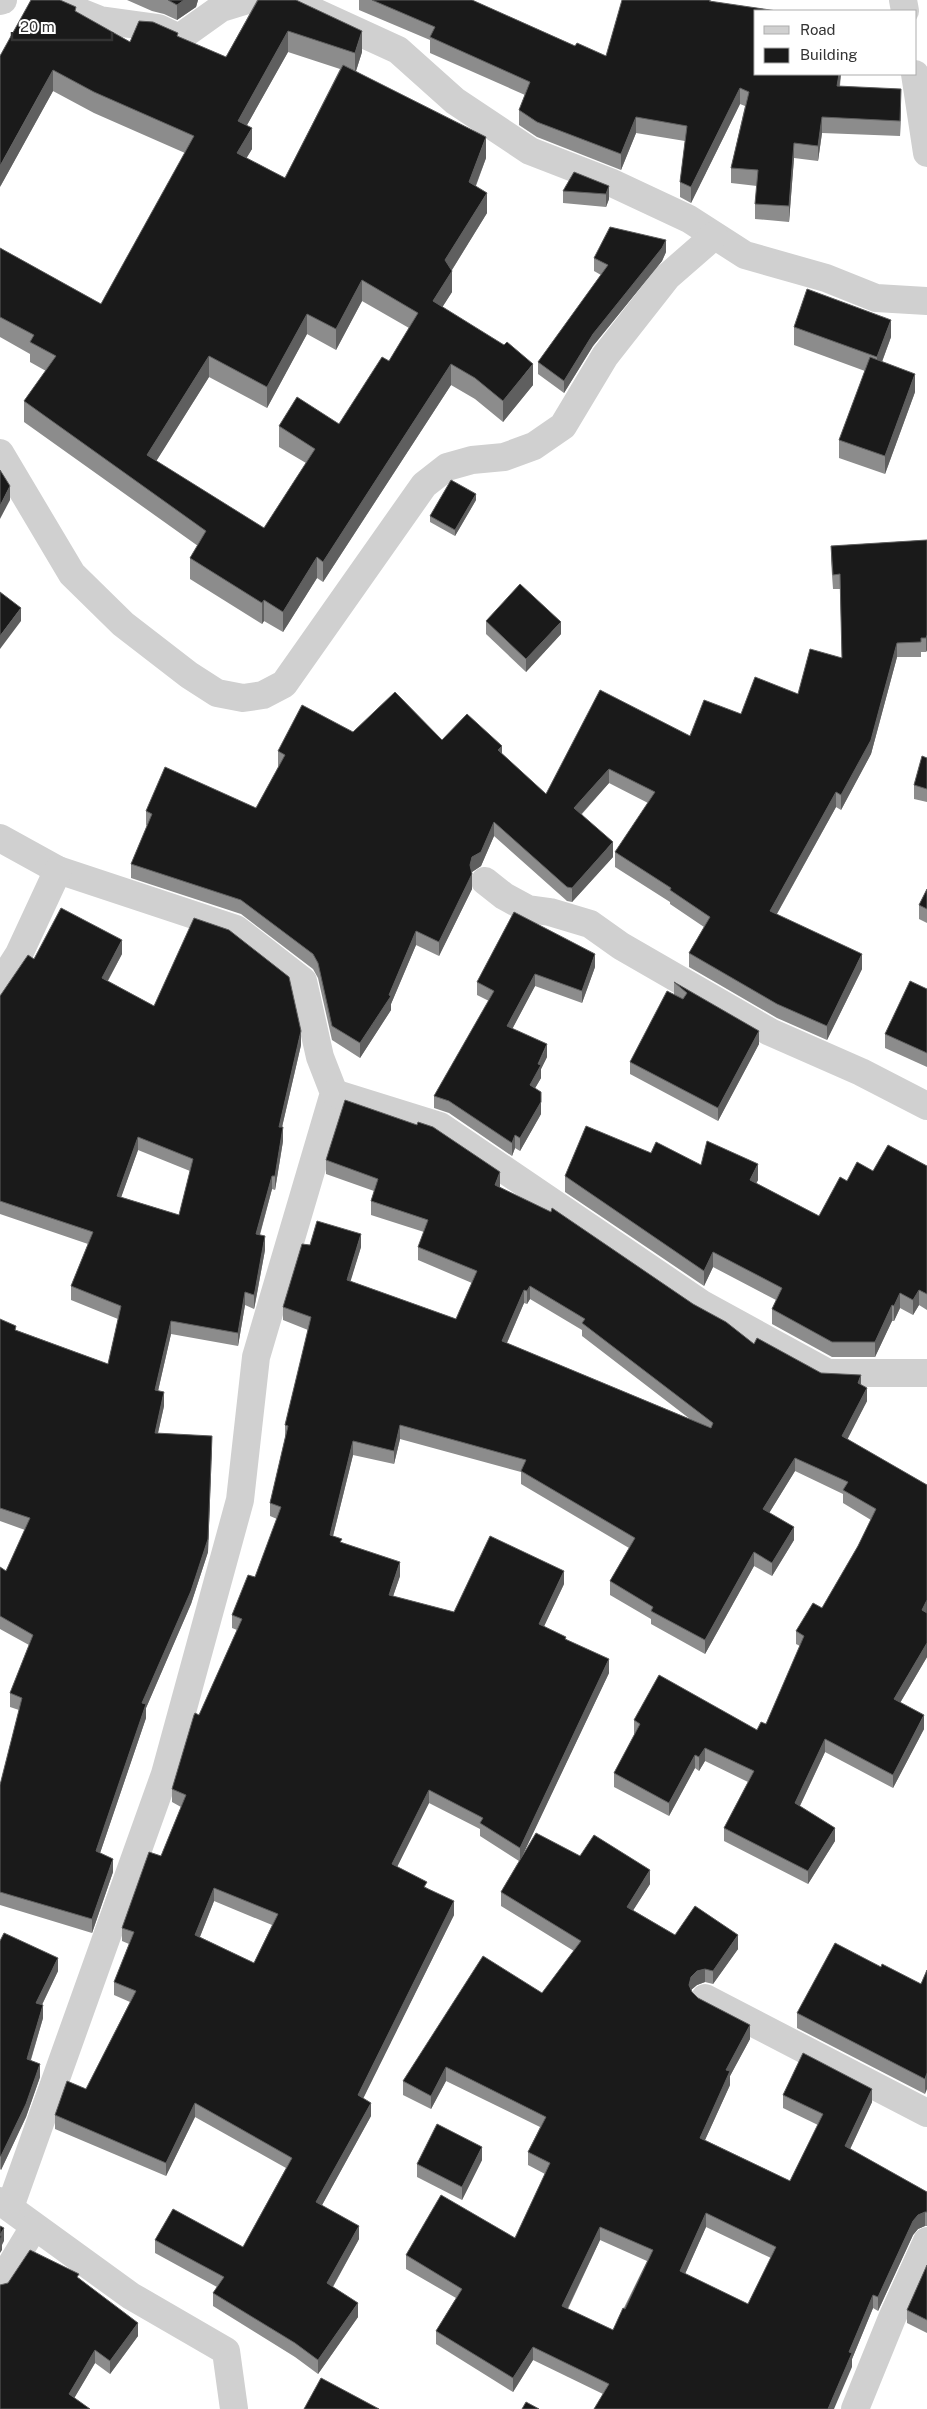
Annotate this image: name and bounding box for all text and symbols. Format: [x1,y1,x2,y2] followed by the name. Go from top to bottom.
[12,10,112,42] scale bar
[754,10,917,75] legend
[20,18,55,35] text: 20 m
[800,21,836,38] text: Road
[800,46,858,63] text: Building

